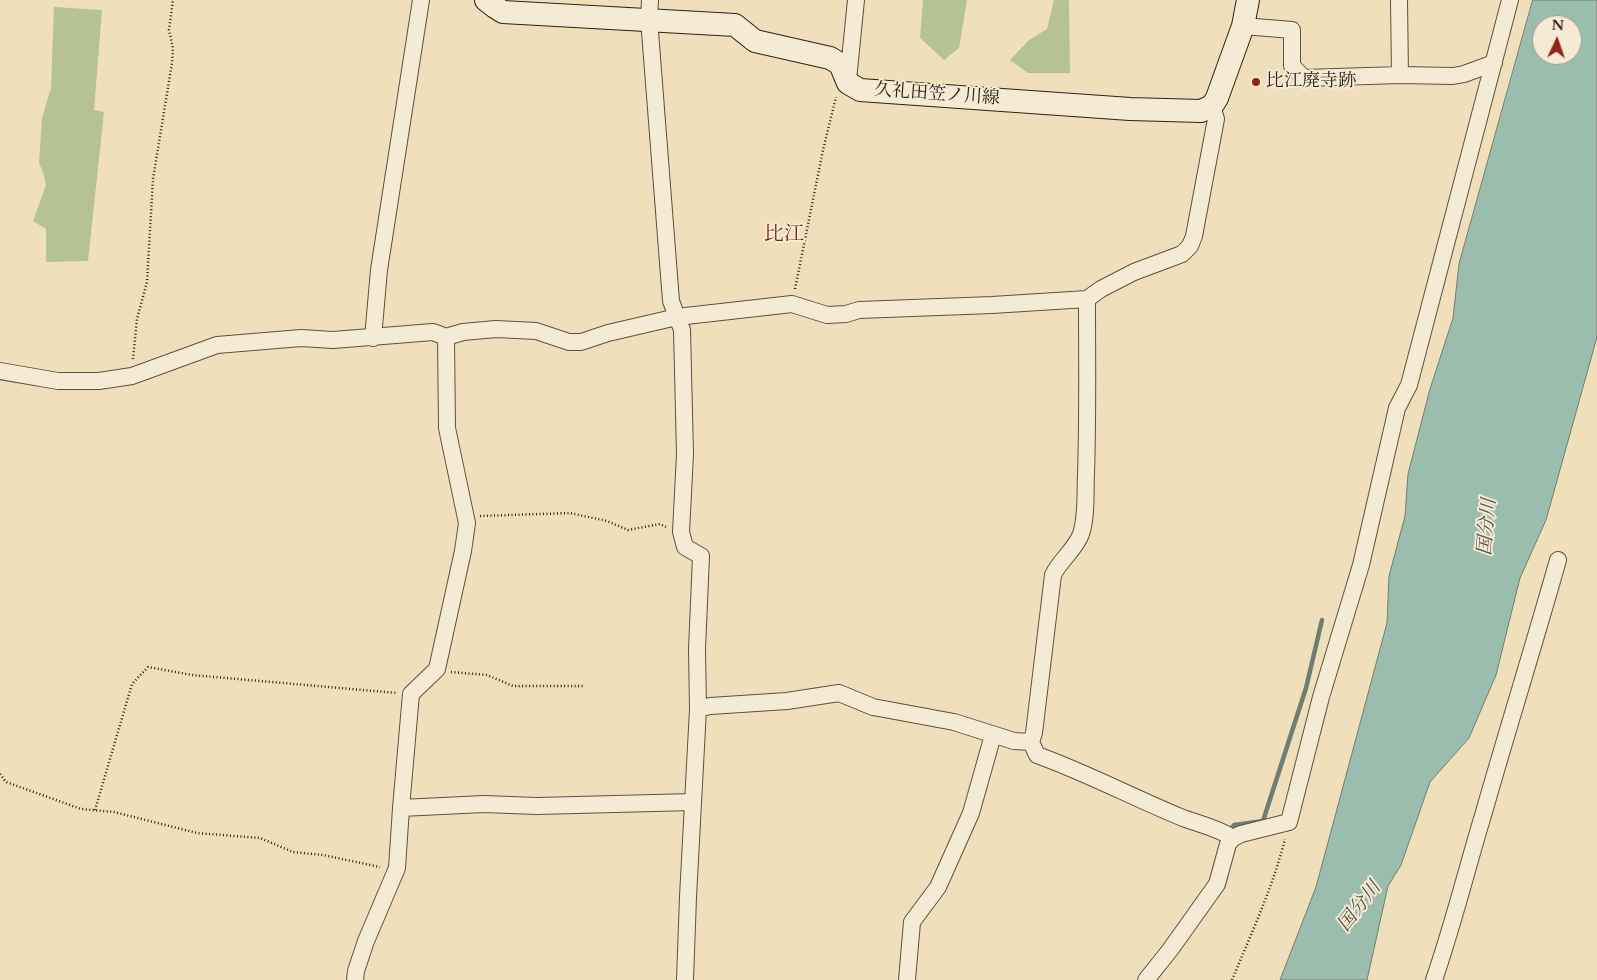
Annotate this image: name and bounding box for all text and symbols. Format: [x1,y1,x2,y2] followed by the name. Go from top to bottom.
[1532,15,1582,65] north arrow
[1551,16,1564,35] text: N
[1266,71,1356,93] place label: 比江廃寺跡
[1250,76,1262,88] marker: 比江廃寺跡
[873,80,1001,110] street label: 久礼田笠ノ川線
[764,223,804,247] district label: 比江
[1474,498,1502,556] water label: 国分川
[1333,878,1387,936] water label: 国分川

